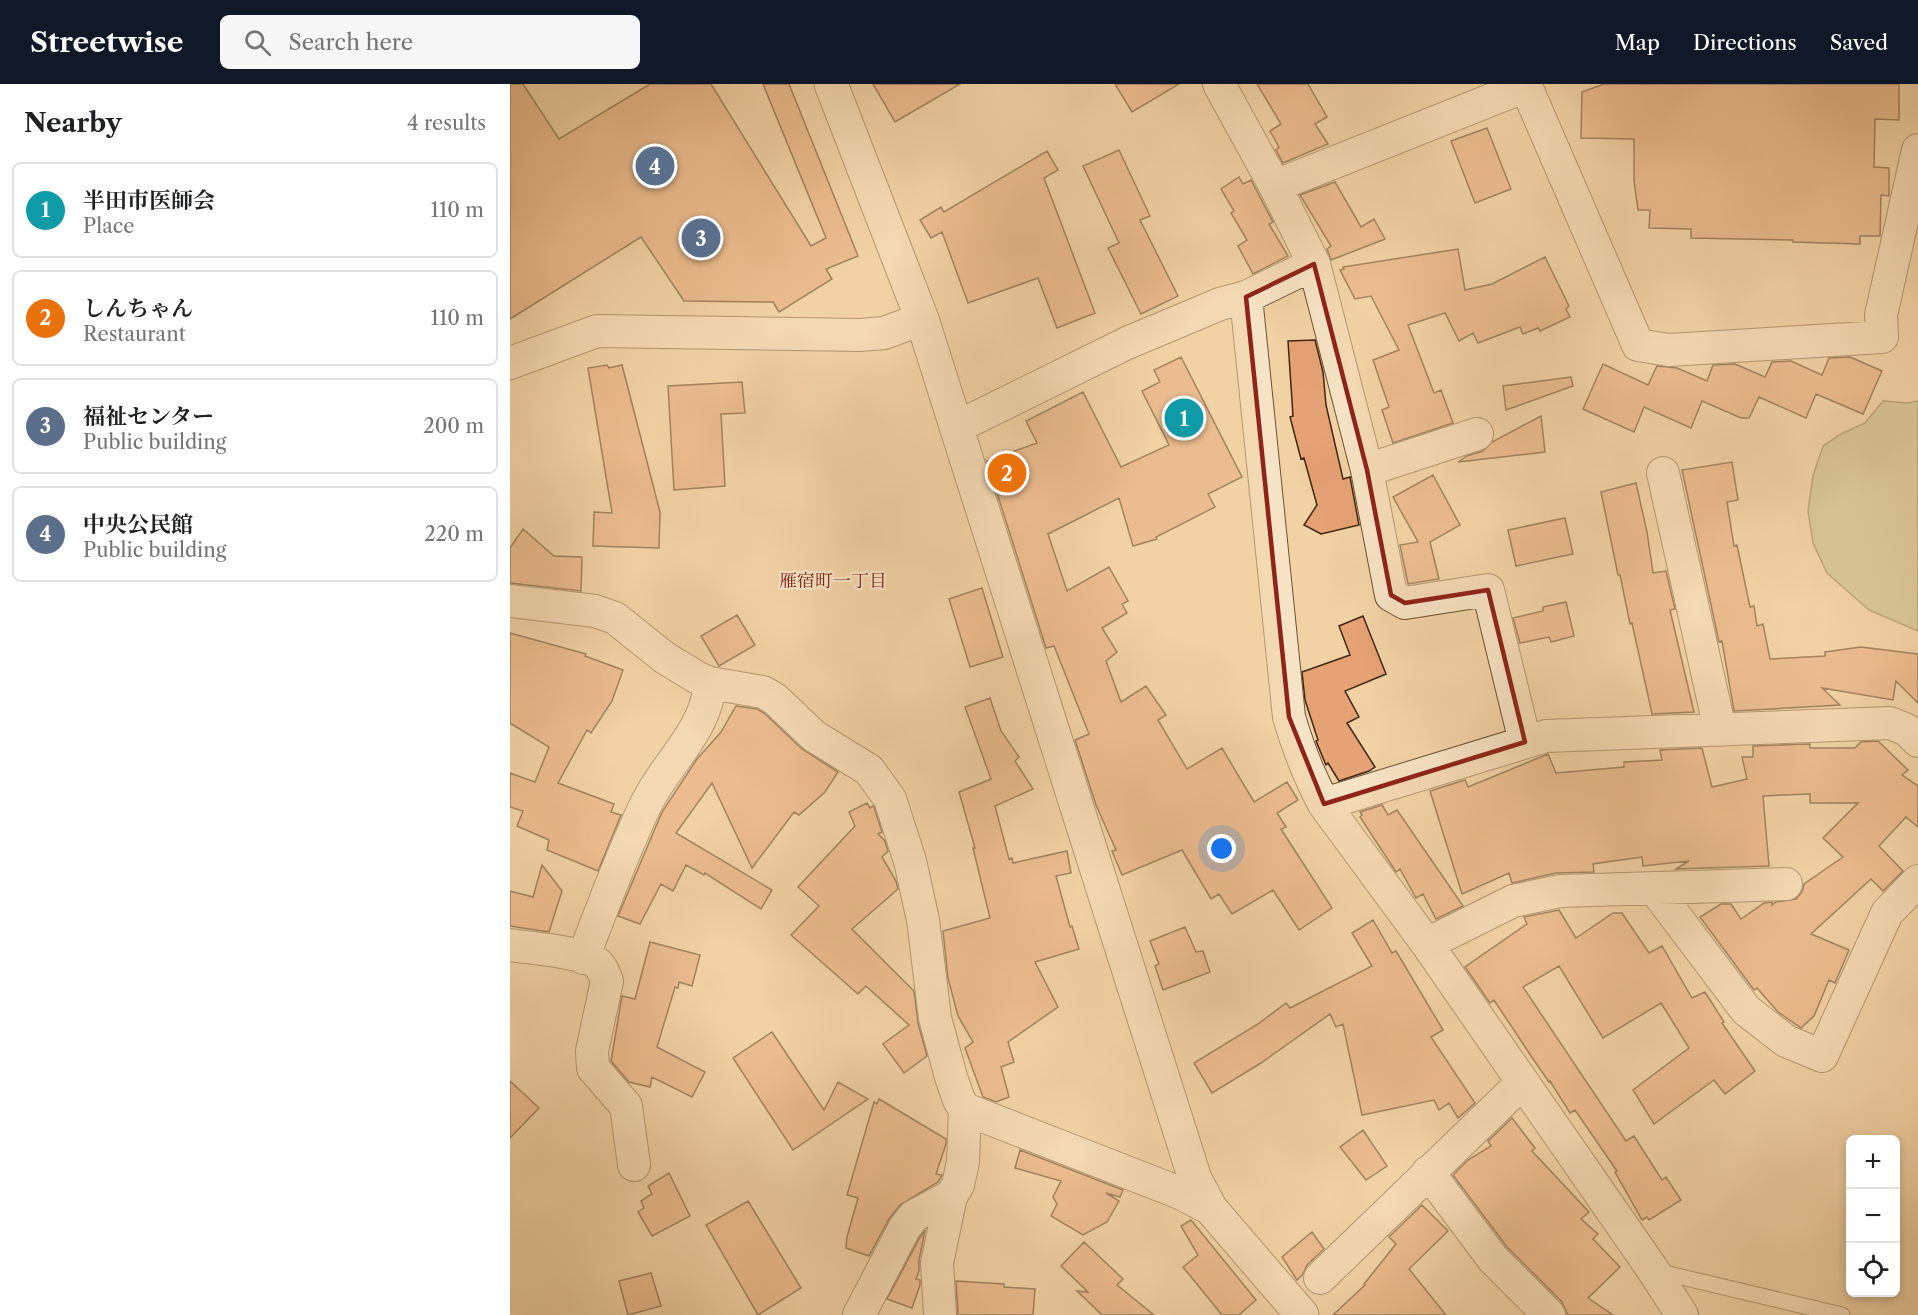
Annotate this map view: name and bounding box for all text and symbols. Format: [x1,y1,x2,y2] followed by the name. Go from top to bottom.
[220,15,640,69] search box
[30,25,184,59] text: Streetwise
[241,26,274,59] icon: search
[289,29,413,56] text: Search here
[1615,30,1660,55] text: Map
[1693,30,1797,55] text: Directions
[1830,30,1888,55] text: Saved
[24,107,122,139] text: Nearby
[407,111,486,135] text: 4 results
[636,144,674,188] pin: 4
[83,187,215,214] text: 半田市医師会
[41,198,50,222] text: 1
[431,198,484,222] text: 110 m
[83,214,134,238] text: Place
[682,216,720,260] pin: 3
[83,295,193,322] text: しんちゃん
[40,306,51,330] text: 2
[431,306,484,330] text: 110 m
[83,322,186,346] text: Restaurant
[1164,396,1204,440] pin: 1
[83,403,214,430] text: 福祉センター
[40,414,51,438] text: 3
[423,414,484,438] text: 200 m
[83,430,226,454] text: Public building
[988,450,1026,496] pin: 2
[83,511,193,538] text: 中央公民館
[40,522,51,546] text: 4
[424,522,484,546] text: 220 m
[83,538,226,562] text: Public building
[779,570,887,592] district label: 雁宿町一丁目
[1207,834,1236,863] your location
[1846,1135,1900,1297] map controls
[1846,1135,1900,1189] button: +
[1846,1189,1900,1243] button: −
[1846,1243,1900,1297] button: locate

